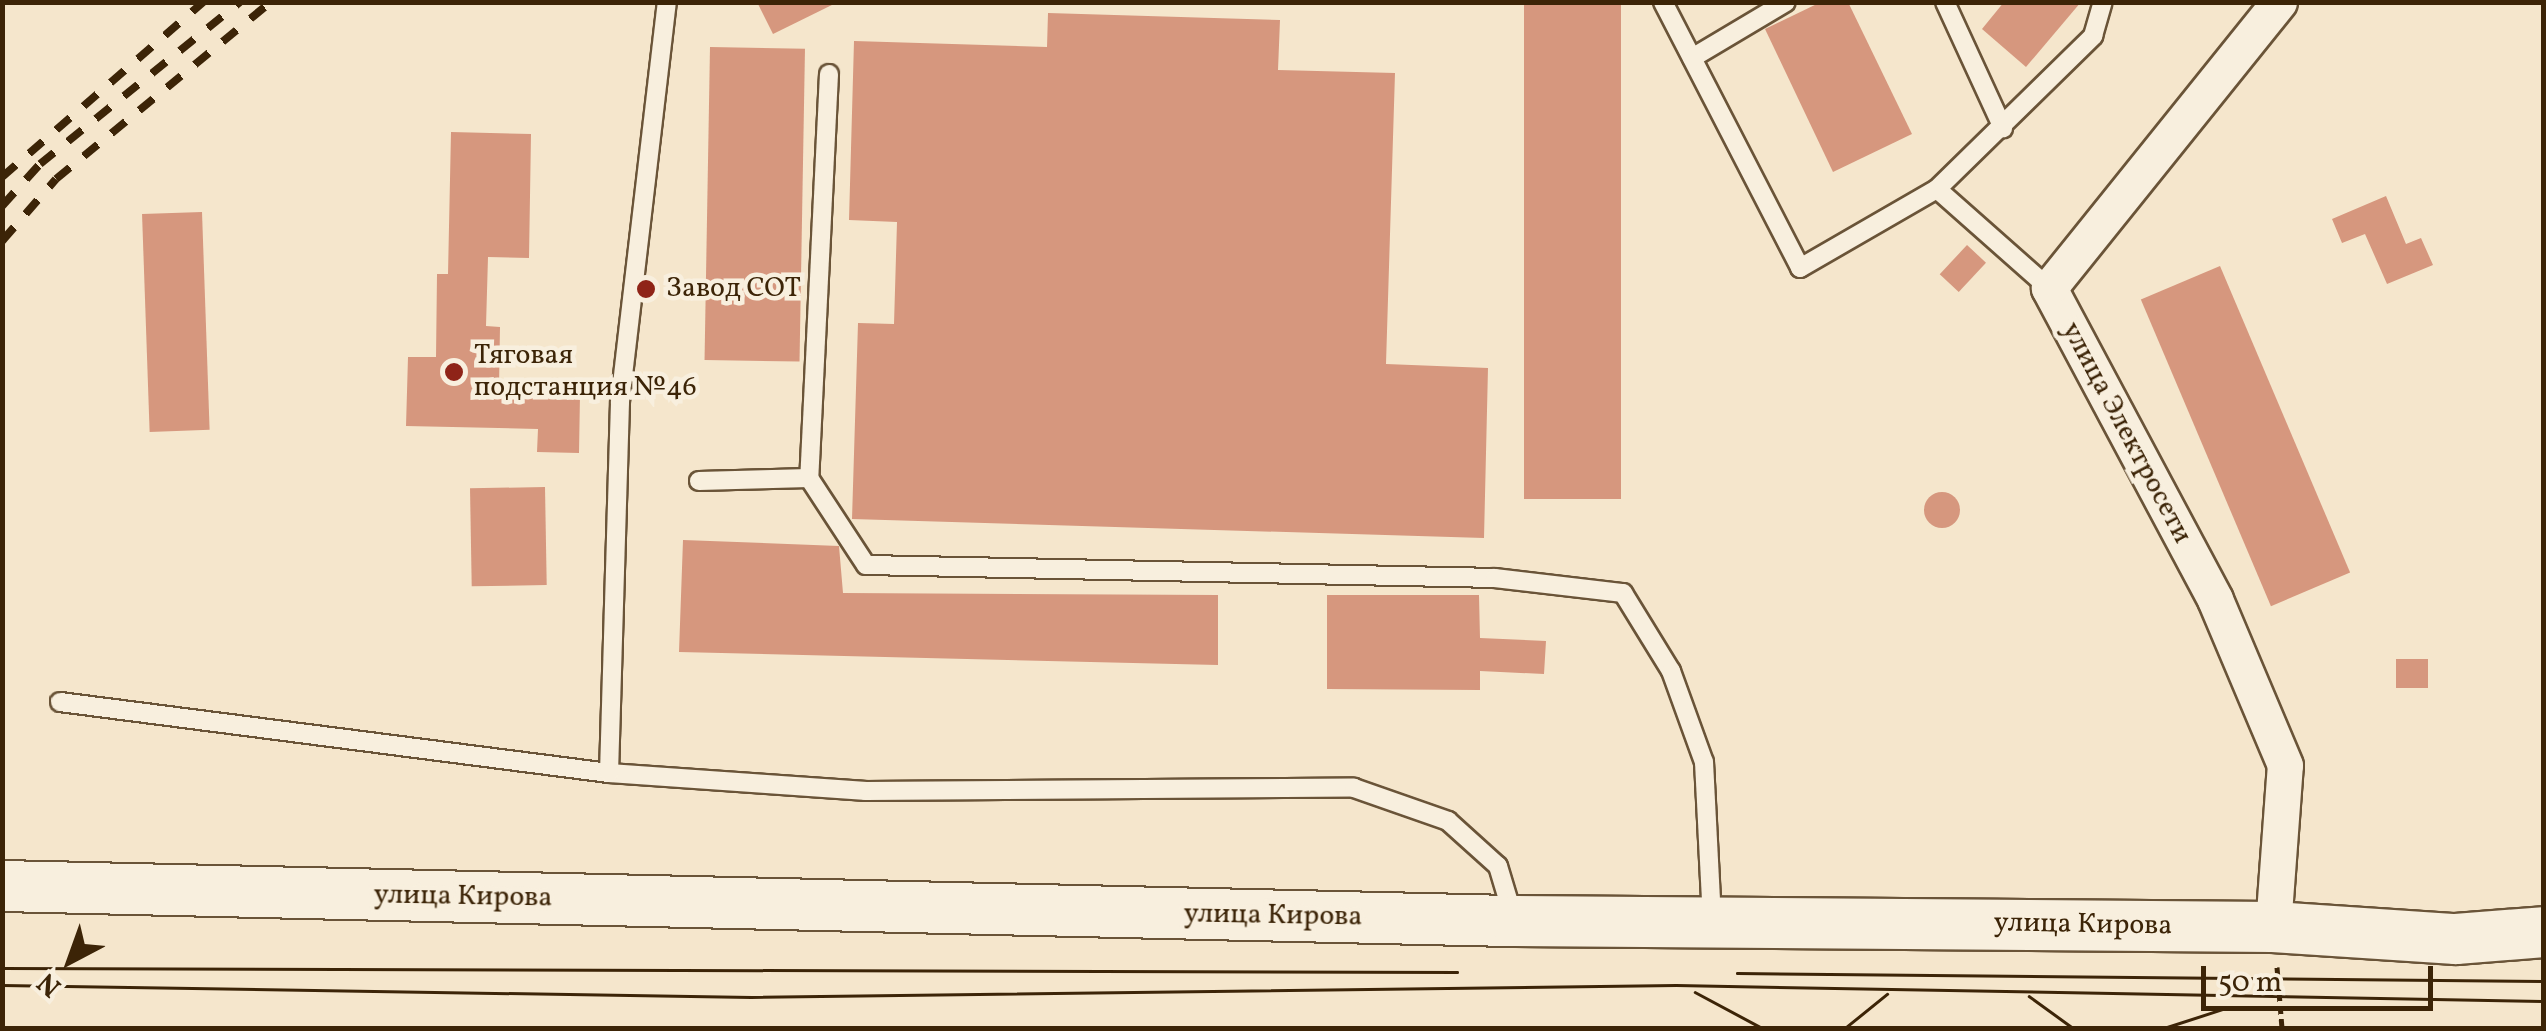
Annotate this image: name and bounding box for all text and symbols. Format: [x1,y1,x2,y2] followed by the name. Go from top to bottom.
[666,272,801,306] place label: Завод СОТ
[635,278,657,300] marker: Завод СОТ
[2053,317,2199,549] street label: улица Электросети
[474,339,697,405] place label: Тяговая подстанция №46
[443,361,465,383] marker: Тяговая подстанция №46
[373,879,553,915] street label: улица Кирова
[1183,898,1363,934] street label: улица Кирова
[1993,907,2173,943] street label: улица Кирова
[20,911,120,1011] north arrow
[2206,946,2438,1008] scale bar
[2218,962,2282,1004] text: 50 m
[30,963,70,1005] text: N

